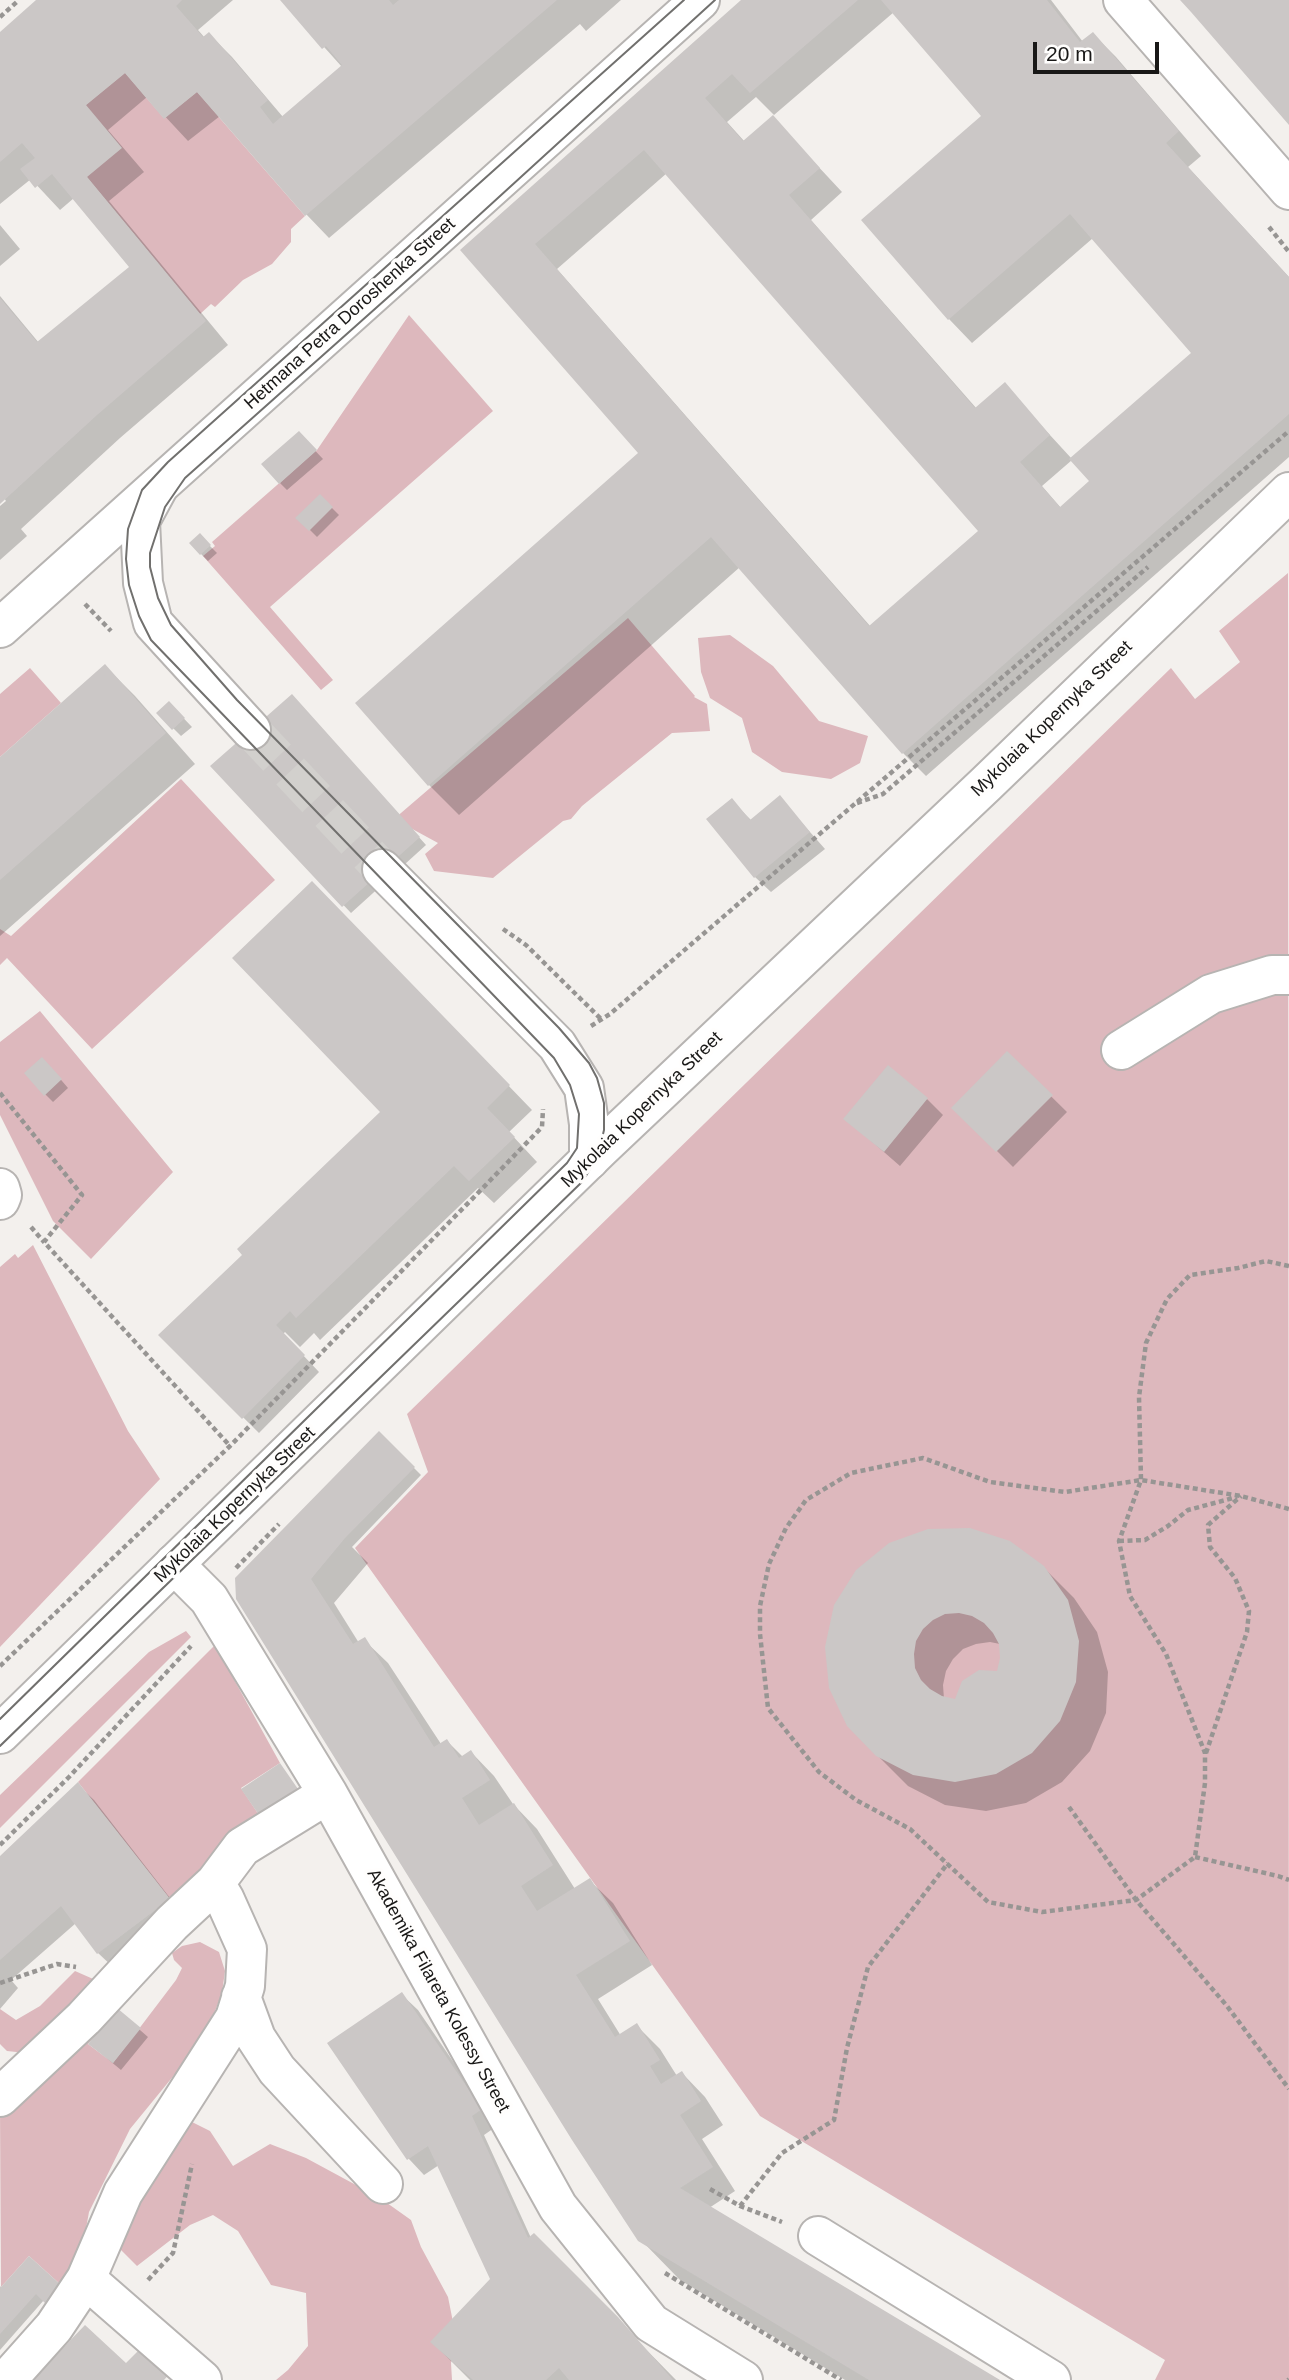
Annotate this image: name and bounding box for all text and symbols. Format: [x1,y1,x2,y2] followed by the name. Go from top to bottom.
[1037,28,1163,72] scale bar
[1046,42,1093,65] text: 20 m
[240,214,460,414] street label: Hetmana Petra Doroshenka Street
[967,637,1137,801] street label: Mykolaia Kopernyka Street
[557,1028,727,1192] street label: Mykolaia Kopernyka Street
[150,1423,320,1587] street label: Mykolaia Kopernyka Street
[362,1865,514,2117] street label: Akademika Filareta Kolessy Street

